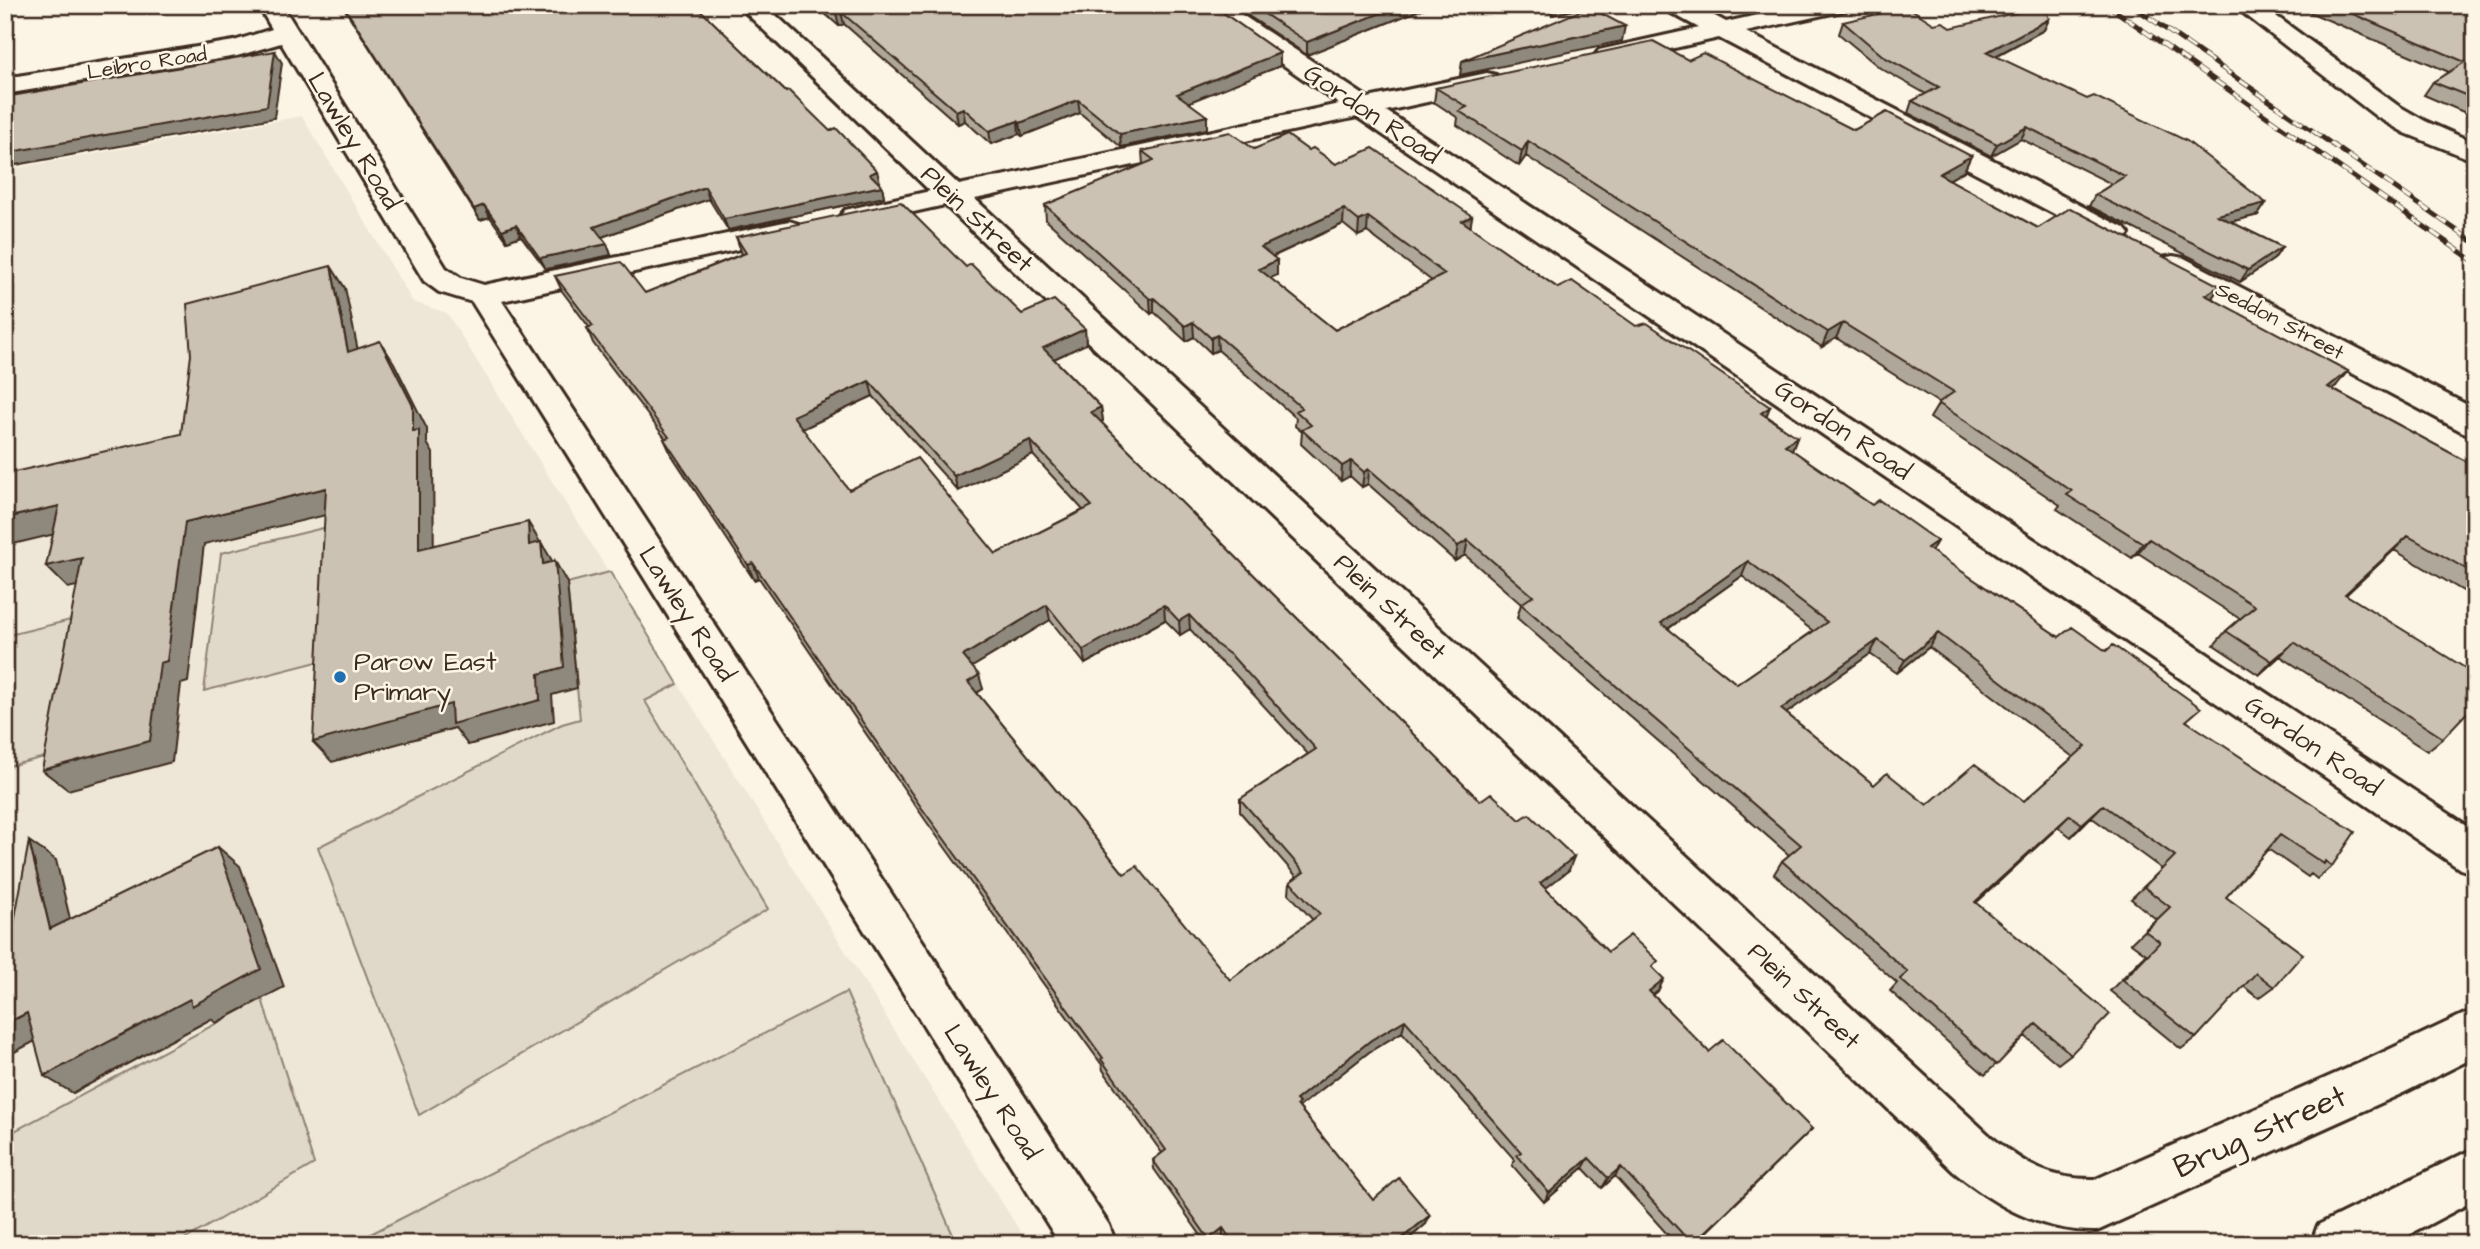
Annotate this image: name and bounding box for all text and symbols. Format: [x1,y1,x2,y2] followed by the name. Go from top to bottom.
[85,39,209,87] street label: Leibro Road
[1296,55,1448,173] street label: Gordon Road
[297,65,409,218] street label: Lawley Road
[913,157,1042,281] street label: Plein Street
[2211,275,2350,367] street label: Seddon Street
[1767,371,1919,489] street label: Gordon Road
[628,539,744,690] street label: Lawley Road
[1326,545,1455,669] street label: Plein Street
[354,644,497,712] place label: Parow East Primary
[332,669,348,685] marker: Parow East Primary
[2237,687,2389,805] street label: Gordon Road
[1740,934,1869,1058] street label: Plein Street
[933,1017,1049,1168] street label: Lawley Road
[2166,1074,2354,1190] street label: Brug Street

